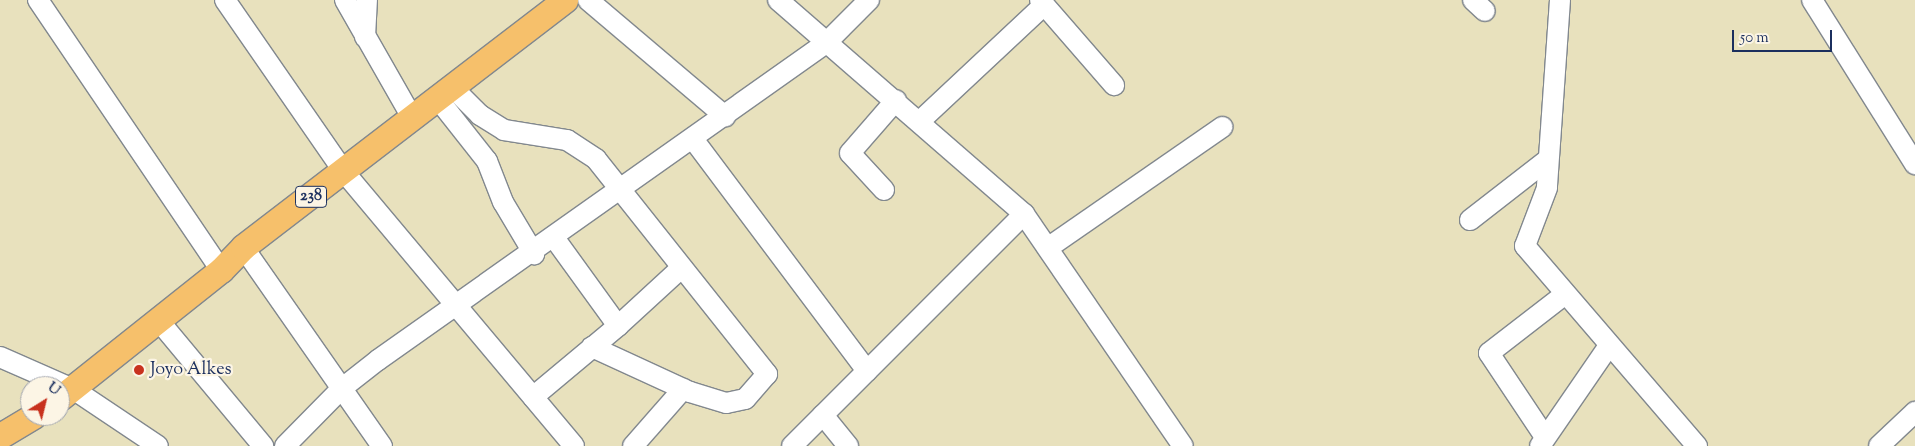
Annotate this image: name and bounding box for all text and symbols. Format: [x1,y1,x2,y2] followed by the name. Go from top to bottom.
[1735,20,1835,52] scale bar
[1740,28,1769,49] text: 50 m
[295,183,327,210] road number: 238
[150,359,232,381] place label: Joyo Alkes
[132,363,146,377] marker: Joyo Alkes
[20,376,70,426] north arrow
[43,378,64,401] text: U

